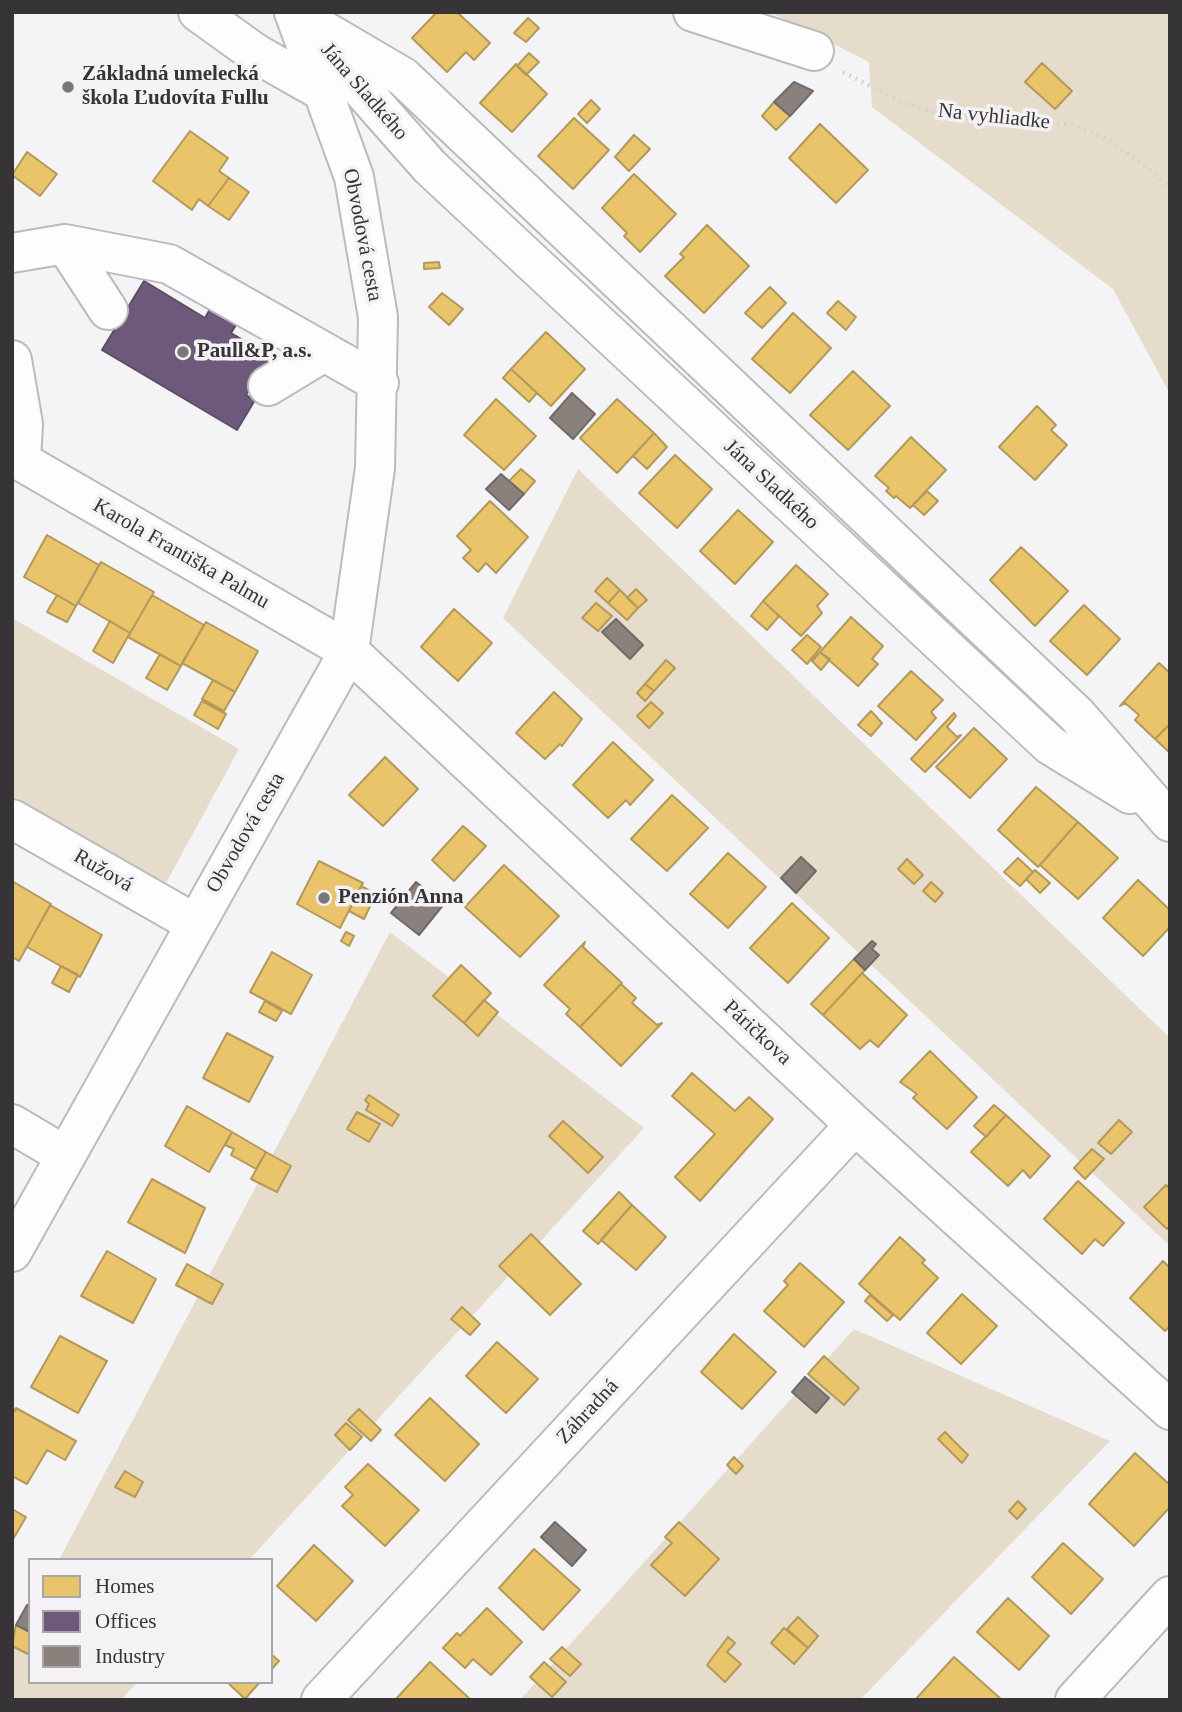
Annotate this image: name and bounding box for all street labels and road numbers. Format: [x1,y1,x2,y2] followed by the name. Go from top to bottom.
[315,38,413,146] street label: Jána Sladkého
[937,99,1051,135] street label: Na vyhliadke
[337,166,387,304] street label: Obvodová cesta
[718,435,824,535] street label: Jána Sladkého
[88,493,274,615] street label: Karola Františka Palmu
[201,768,291,898] street label: Obvodová cesta
[69,844,137,898] street label: Ružová
[718,995,796,1071] street label: Páričkova
[552,1374,624,1450] street label: Záhradná

